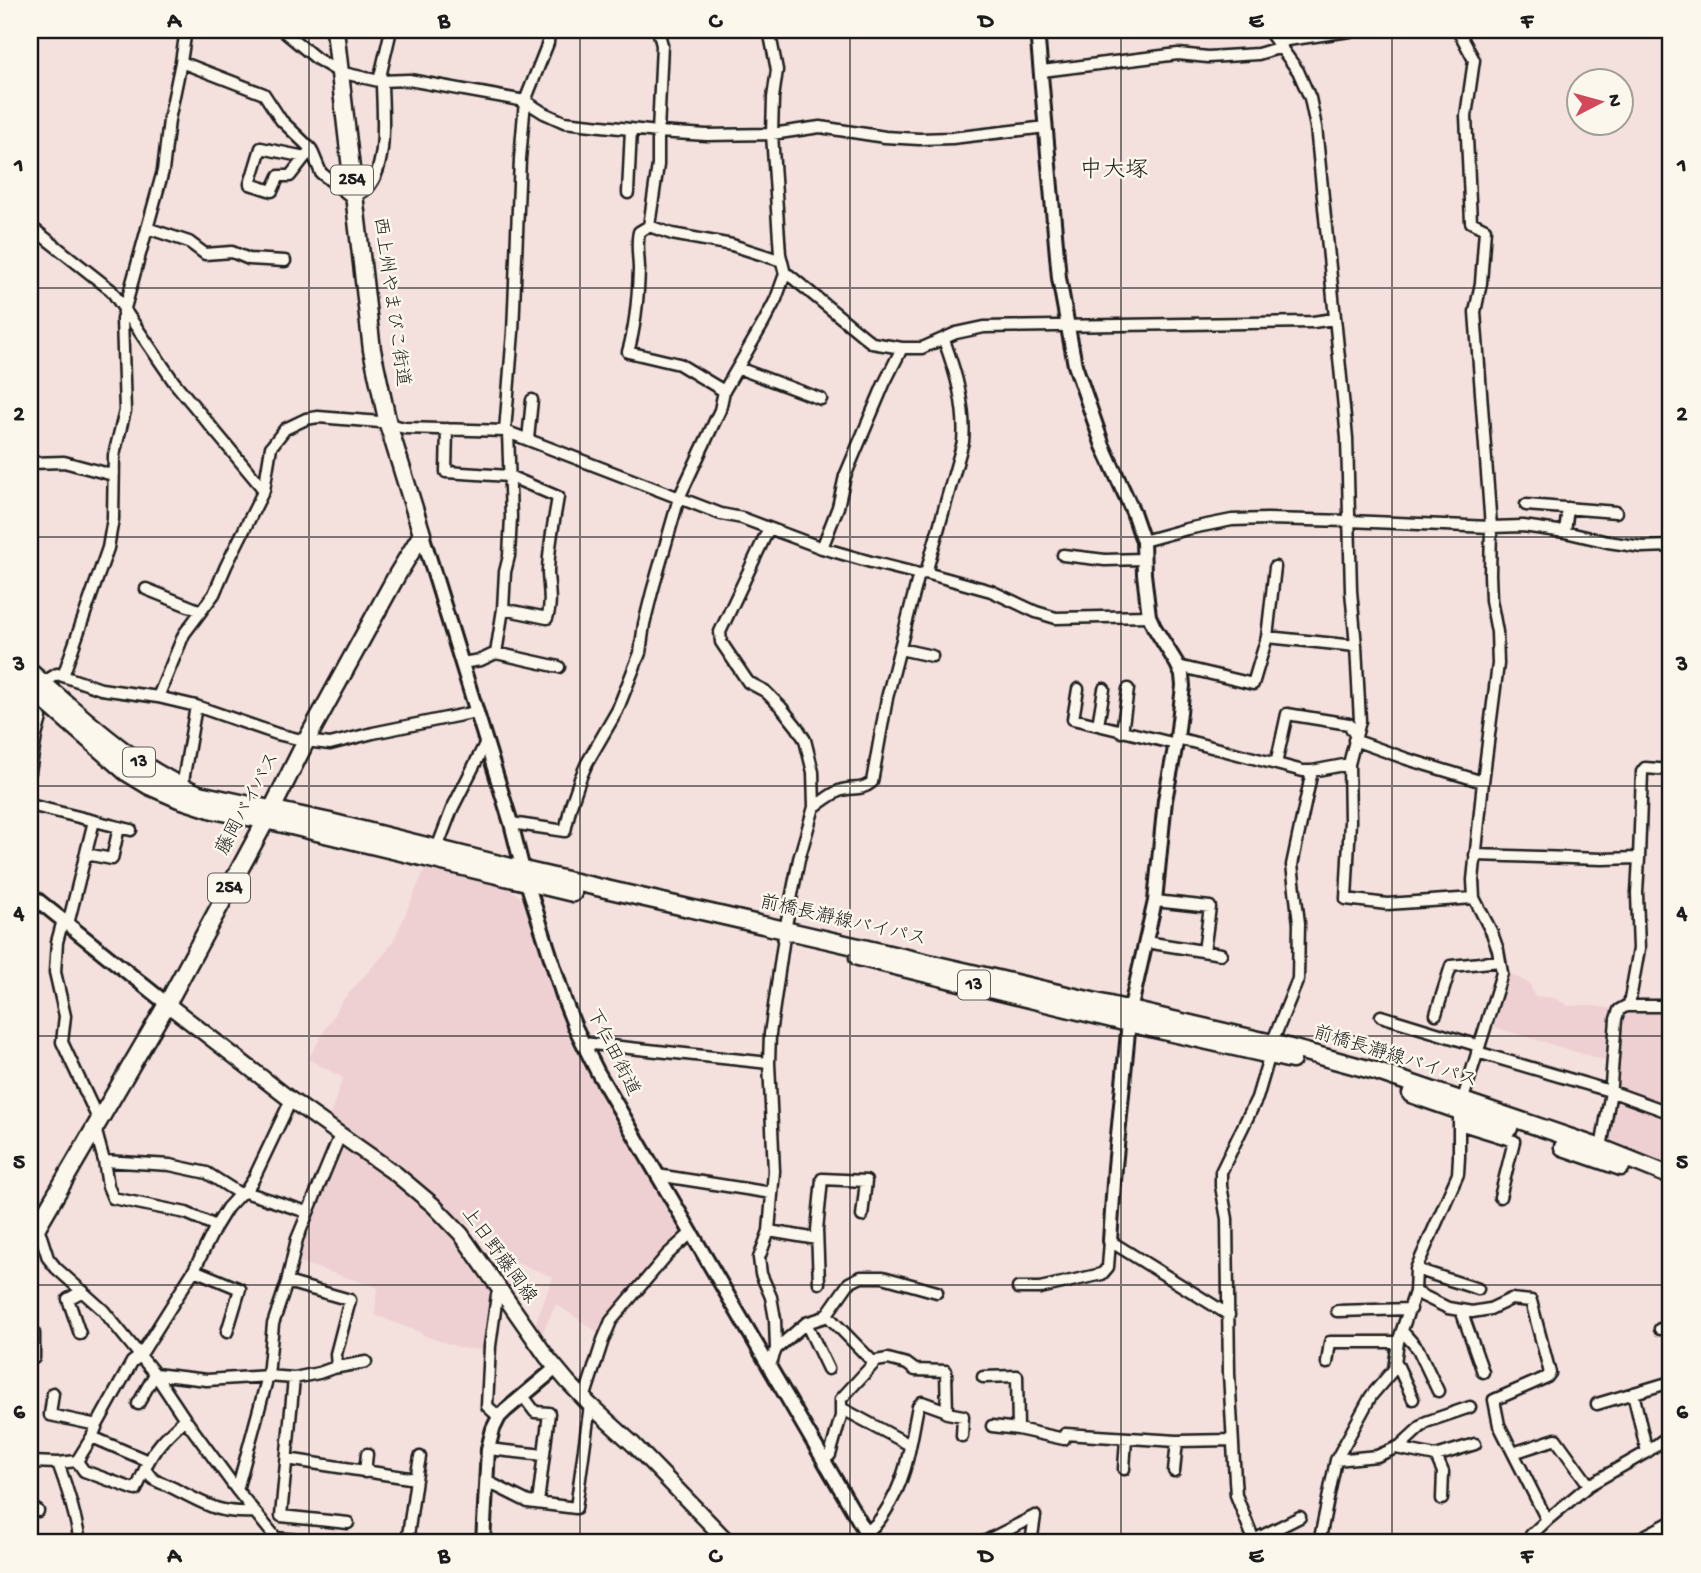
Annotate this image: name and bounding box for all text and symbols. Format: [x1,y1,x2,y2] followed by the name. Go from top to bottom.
[166,9,182,36] text: A
[437,9,451,36] text: B
[709,9,724,36] text: C
[977,9,995,36] text: D
[1249,9,1265,36] text: E
[1520,9,1535,36] text: F
[1564,66,1634,136] north arrow
[1601,93,1626,108] text: N
[13,153,24,180] text: 1
[1676,153,1687,180] text: 1
[1080,157,1149,185] district label: 中大塚
[331,166,373,195] road number: 254
[367,216,414,388] street label: 西上州やまびこ街道
[13,402,25,429] text: 2
[1676,402,1688,429] text: 2
[12,652,25,679] text: 3
[1675,652,1688,679] text: 3
[123,748,155,776] road number: 13
[211,748,286,860] street label: 藤岡バイパス
[208,874,250,903] road number: 254
[757,891,929,952] street label: 前橋長瀞線バイパス
[13,901,25,928] text: 4
[1676,901,1688,928] text: 4
[958,970,990,1000] road number: 13
[580,1005,645,1101] street label: 下仁田街道
[1310,1021,1480,1094] street label: 前橋長瀞線バイパス
[13,1150,25,1177] text: 5
[1676,1150,1688,1177] text: 5
[455,1203,542,1309] street label: 上日野藤岡線
[13,1400,26,1427] text: 6
[1676,1400,1689,1427] text: 6
[166,1544,182,1571] text: A
[437,1544,451,1571] text: B
[709,1544,724,1571] text: C
[977,1544,995,1571] text: D
[1249,1544,1265,1571] text: E
[1520,1544,1535,1571] text: F

